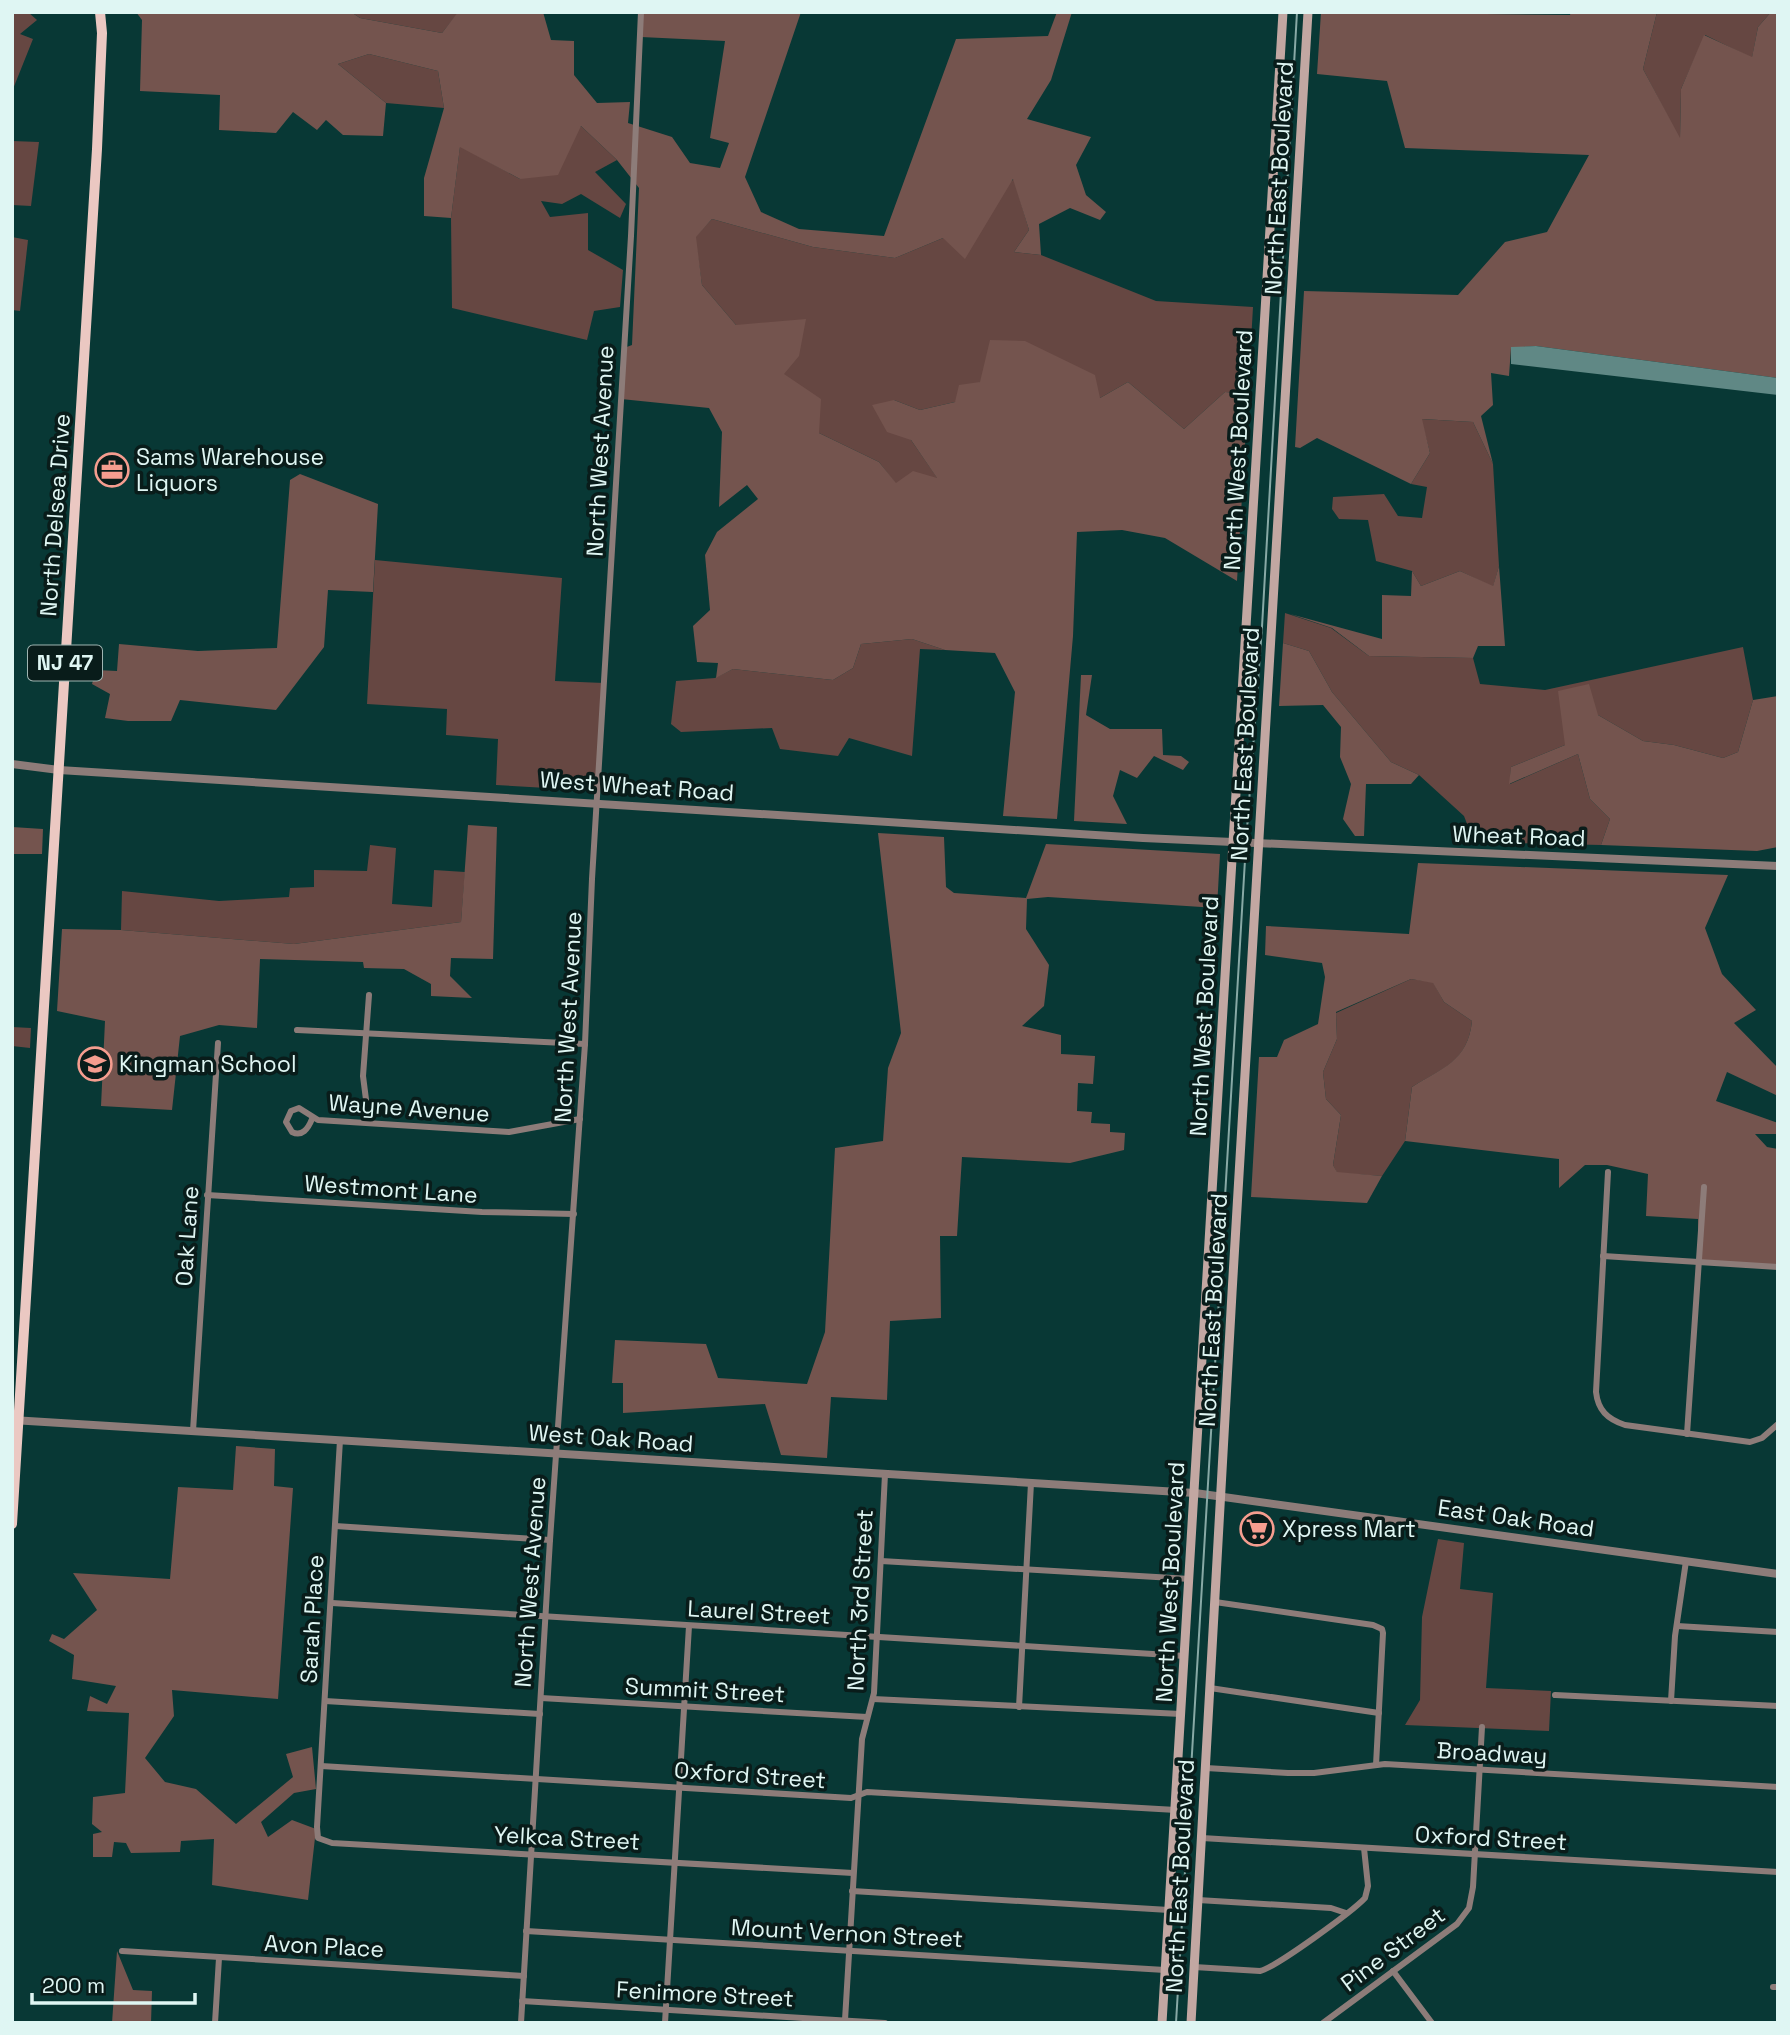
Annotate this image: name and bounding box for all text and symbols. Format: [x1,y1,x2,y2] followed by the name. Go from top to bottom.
[1258,60,1300,296] street label: North East Boulevard
[1217,329,1259,571] street label: North West Boulevard
[579,345,621,557] street label: North West Avenue
[33,413,77,617] street label: North Delsea Drive
[136,442,324,498] place label: Sams Warehouse Liquors
[93,451,131,489] office icon: Sams Warehouse Liquors
[1224,626,1266,862] street label: North East Boulevard
[28,646,102,680] road number: NJ 47
[539,764,735,808] street label: West Wheat Road
[1452,819,1586,853] street label: Wheat Road
[1183,895,1225,1137] street label: North West Boulevard
[547,911,589,1123] street label: North West Avenue
[76,1045,114,1083] school or university icon: Kingman School
[119,1049,297,1079] place label: Kingman School
[327,1087,491,1129] street label: Wayne Avenue
[303,1168,479,1210] street label: Westmont Lane
[169,1185,205,1287] street label: Oak Lane
[1192,1192,1234,1428] street label: North East Boulevard
[528,1417,694,1459] street label: West Oak Road
[1149,1461,1191,1703] street label: North West Boulevard
[508,1476,552,1688] street label: North West Avenue
[1436,1492,1596,1544] street label: East Oak Road
[840,1508,880,1692] street label: North 3rd Street
[1238,1510,1276,1548] supermarket icon: Xpress Mart
[1282,1514,1416,1544] place label: Xpress Mart
[294,1554,330,1684] street label: Sarah Place
[687,1593,831,1631] street label: Laurel Street
[624,1671,786,1709] street label: Summit Street
[1436,1735,1548,1771] street label: Broadway
[673,1755,827,1795] street label: Oxford Street
[1159,1758,1201,1994] street label: North East Boulevard
[493,1819,641,1857] street label: Yelkca Street
[1414,1819,1568,1857] street label: Oxford Street
[1335,1900,1451,1998] street label: Pine Street
[730,1912,964,1954] street label: Mount Vernon Street
[263,1928,385,1964] street label: Avon Place
[32,1962,194,2006] scale bar
[42,1972,105,1999] text: 200 m
[615,1974,795,2014] street label: Fenimore Street

